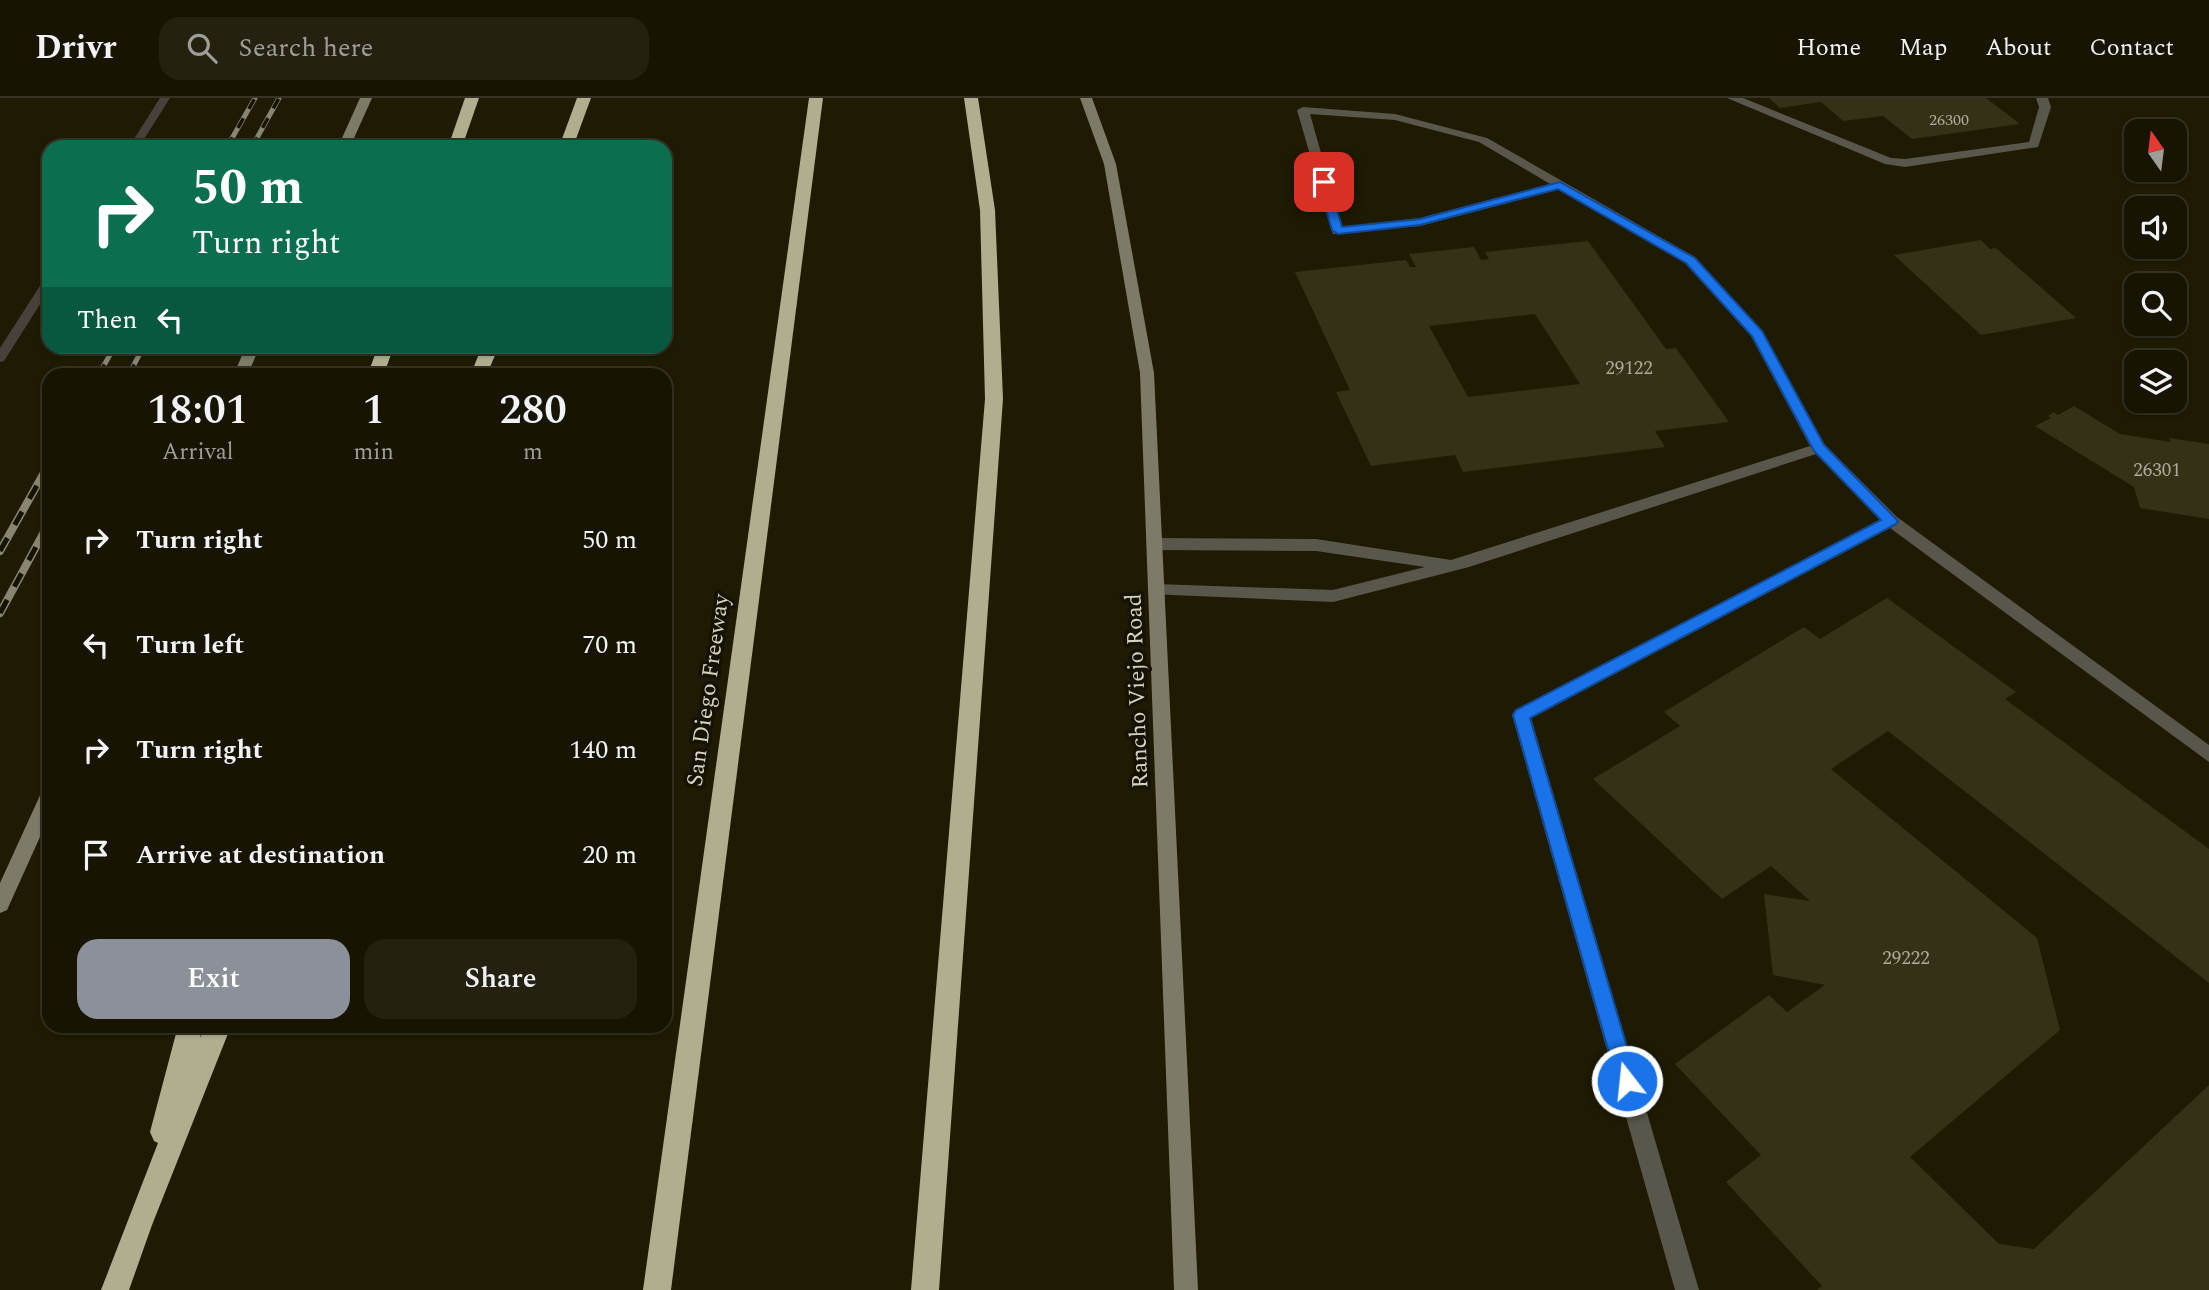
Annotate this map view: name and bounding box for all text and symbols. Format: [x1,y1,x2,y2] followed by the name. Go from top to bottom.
[159,17,649,80] search box
[35,23,117,73] text: Drivr
[239,28,373,68] text: Search here
[183,29,221,67] icon: search
[1796,30,1861,66] text: Home
[1899,30,1947,66] text: Map
[1985,30,2051,66] text: About
[2089,30,2174,66] text: Contact
[1929,108,1969,132] house number: 26300
[2124,119,2188,182] north arrow
[2124,119,2187,413] map controls
[192,151,303,226] text: 50 m
[1294,152,1354,212] pin
[1305,163,1343,201] icon: arrive
[77,168,168,259] icon: right
[2124,196,2187,259] button: sound
[192,219,340,268] text: Turn right
[2124,273,2187,336] button: search
[77,300,137,340] text: Then
[151,301,189,339] icon: left
[2124,350,2187,413] button: layers
[1605,354,1653,383] house number: 29122
[147,379,248,442] text: 18:01
[362,379,385,442] text: 1
[499,379,567,442] text: 280
[162,435,234,470] text: Arrival
[354,435,394,470] text: min
[523,435,543,470] text: m
[2133,456,2181,485] house number: 26301
[136,520,263,560] text: Turn right
[582,520,637,560] text: 50 m
[77,521,115,559] icon: right
[678,591,739,789] street label: San Diego Freeway
[1117,593,1158,789] street label: Rancho Viejo Road
[136,625,244,665] text: Turn left
[582,625,637,665] text: 70 m
[77,626,115,664] icon: left
[136,730,263,770] text: Turn right
[569,730,637,770] text: 140 m
[77,731,115,769] icon: right
[136,835,385,875] text: Arrive at destination
[582,835,637,875] text: 20 m
[77,836,115,874] icon: arrive
[77,939,350,1019] button: Exit
[364,939,637,1019] button: Share
[1882,944,1930,973] house number: 29222
[1590,1044,1664,1118] position arrow

